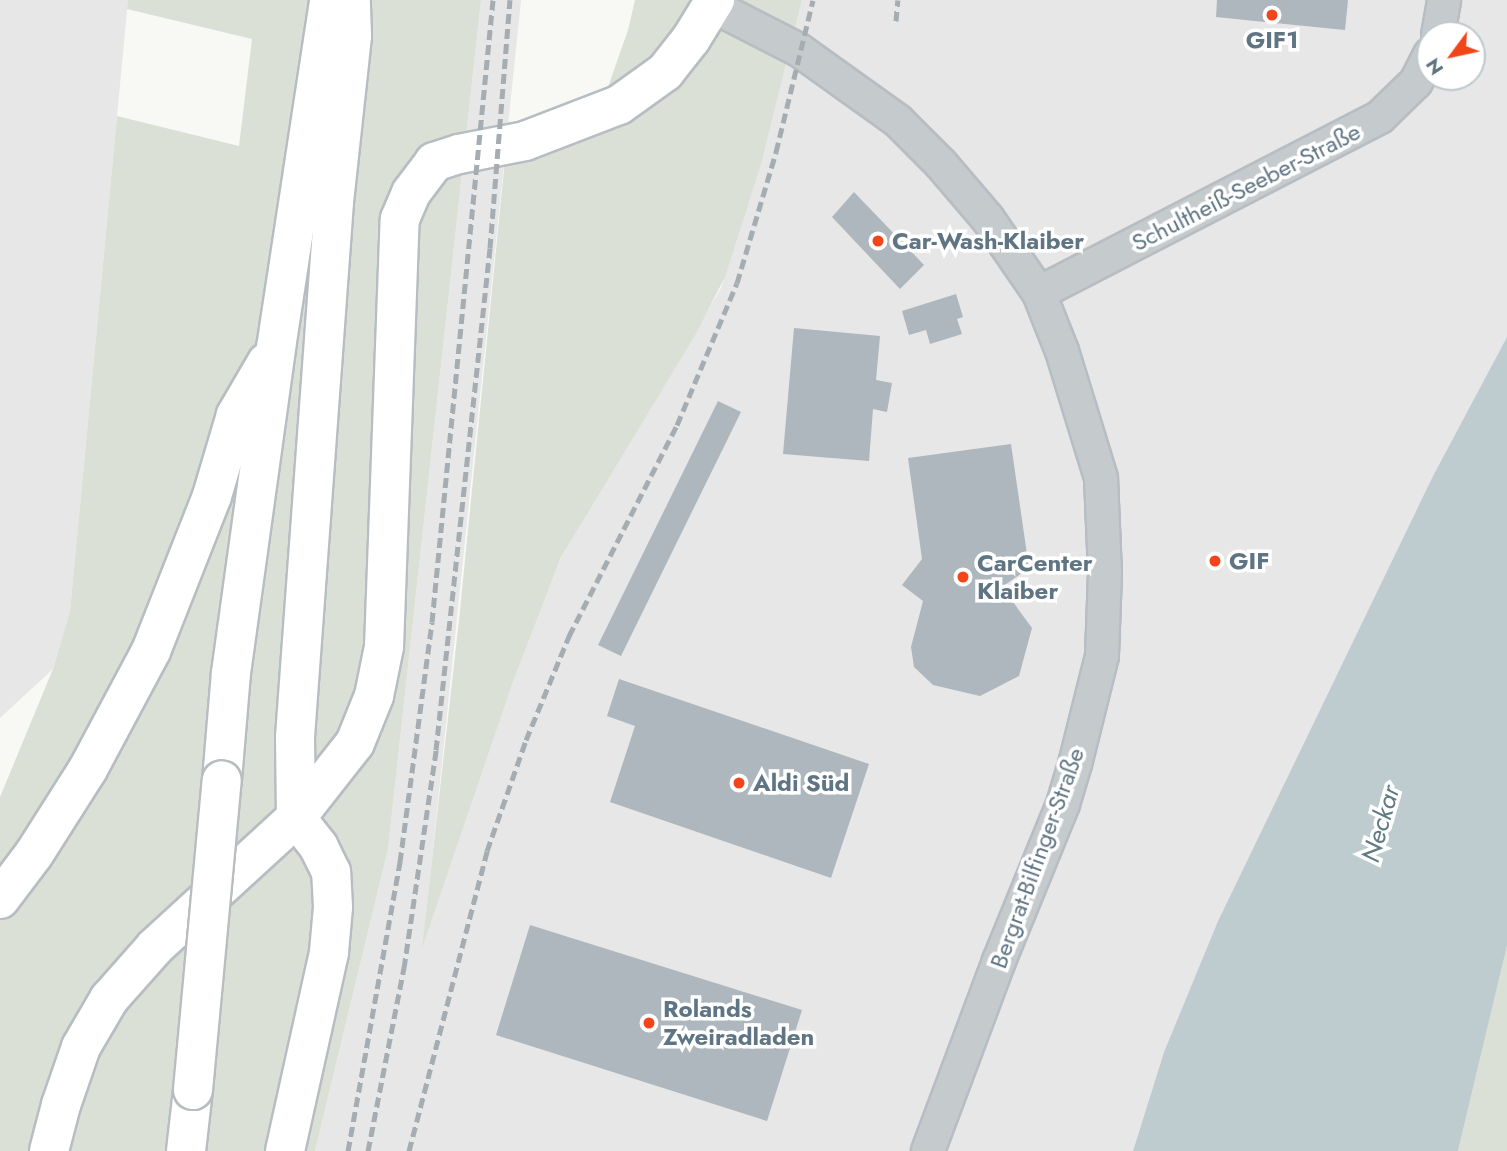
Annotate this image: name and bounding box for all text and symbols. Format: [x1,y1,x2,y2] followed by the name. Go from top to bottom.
[1264,7,1280,23] marker: GIF1
[1416,21,1486,91] north arrow
[1246,26,1298,54] place label: GIF1
[1419,53,1450,80] text: N
[1127,117,1365,257] street label: Schultheiß-Seeber-Straße
[892,227,1084,255] place label: Car-Wash-Klaiber
[870,233,886,249] marker: Car-Wash-Klaiber
[1229,547,1269,575] place label: GIF
[977,549,1093,605] place label: CarCenter Klaiber
[1207,553,1223,569] marker: GIF
[955,569,971,585] marker: CarCenter Klaiber
[984,744,1090,972] street label: Bergrat-Bilfinger-Straße
[753,769,849,797] place label: Aldi Süd
[731,775,747,791] marker: Aldi Süd
[1355,782,1407,866] water label: Neckar
[663,995,814,1051] place label: Rolands Zweiradladen
[641,1015,657,1031] marker: Rolands Zweiradladen

